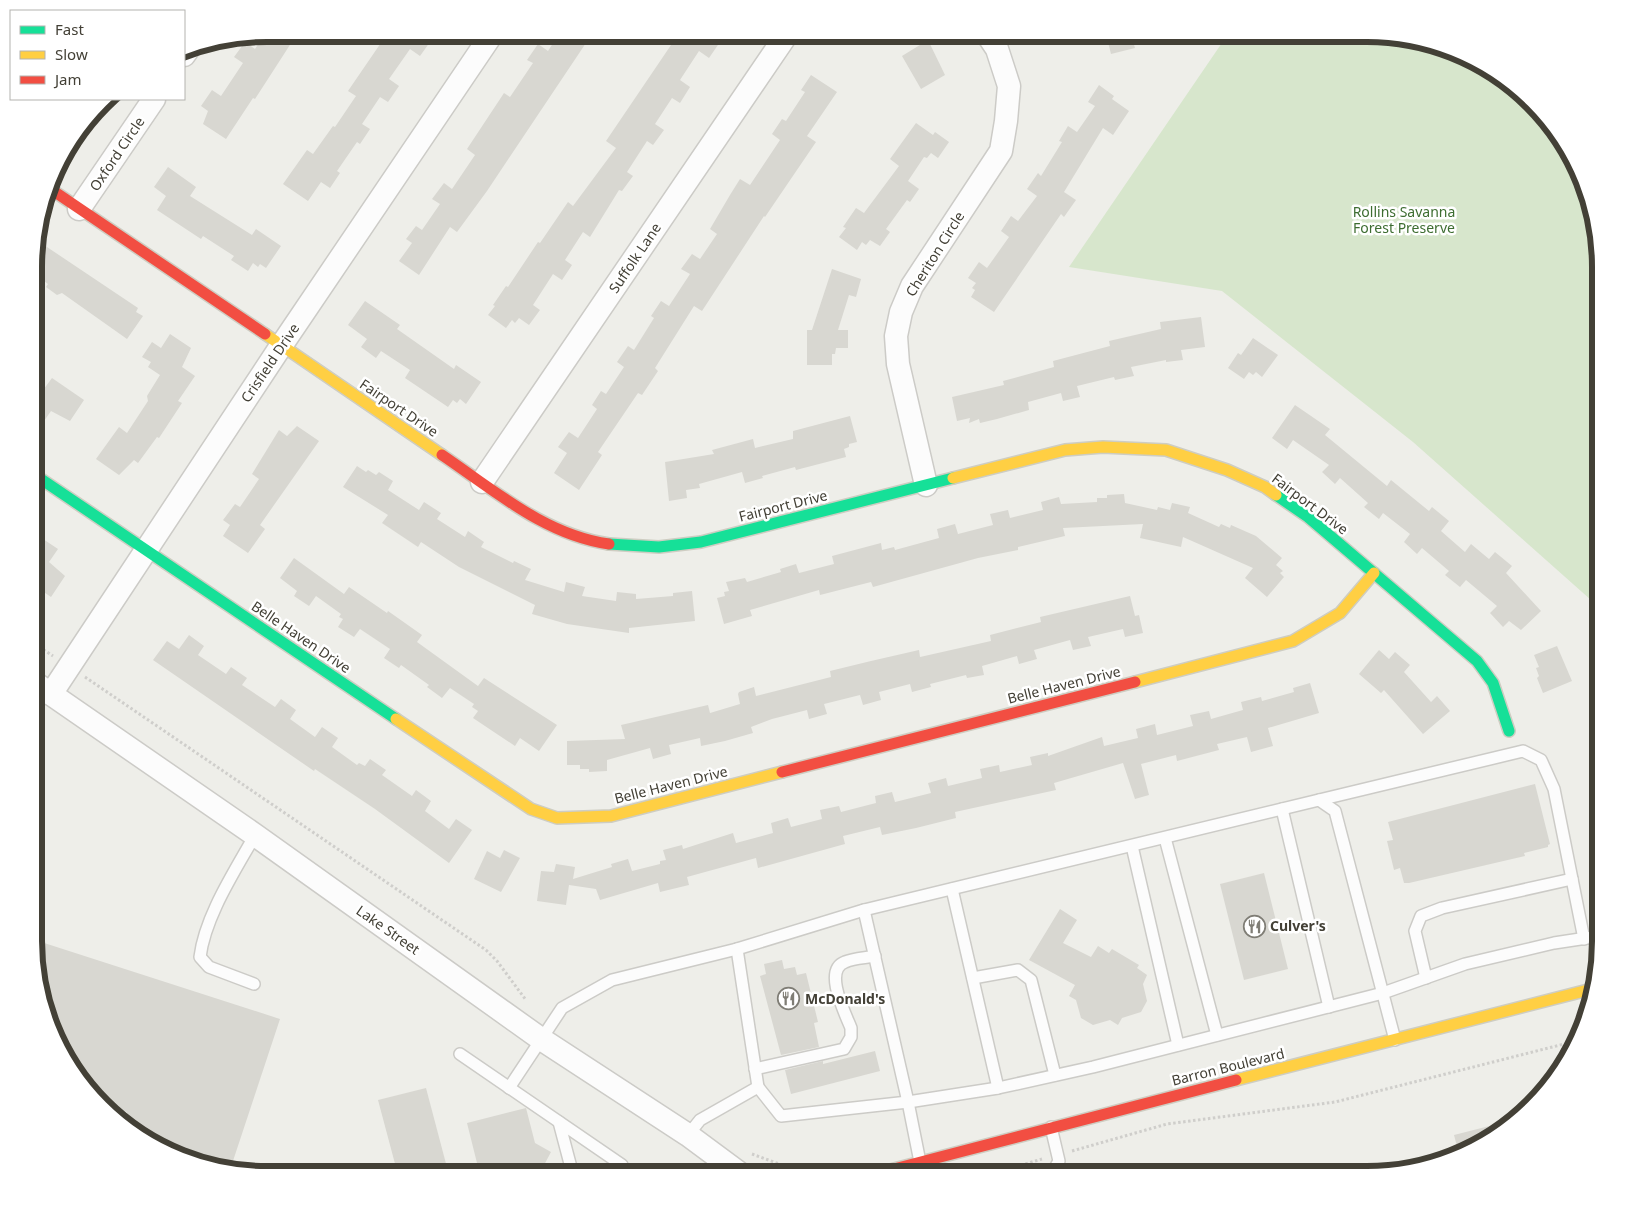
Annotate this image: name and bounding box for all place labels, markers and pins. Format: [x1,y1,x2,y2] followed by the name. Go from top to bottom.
[1242,914,1266,938] restaurant icon: Culver's
[1270,916,1326,935] place label: Culver's
[777,987,801,1011] restaurant icon: McDonald's
[805,989,885,1008] place label: McDonald's

